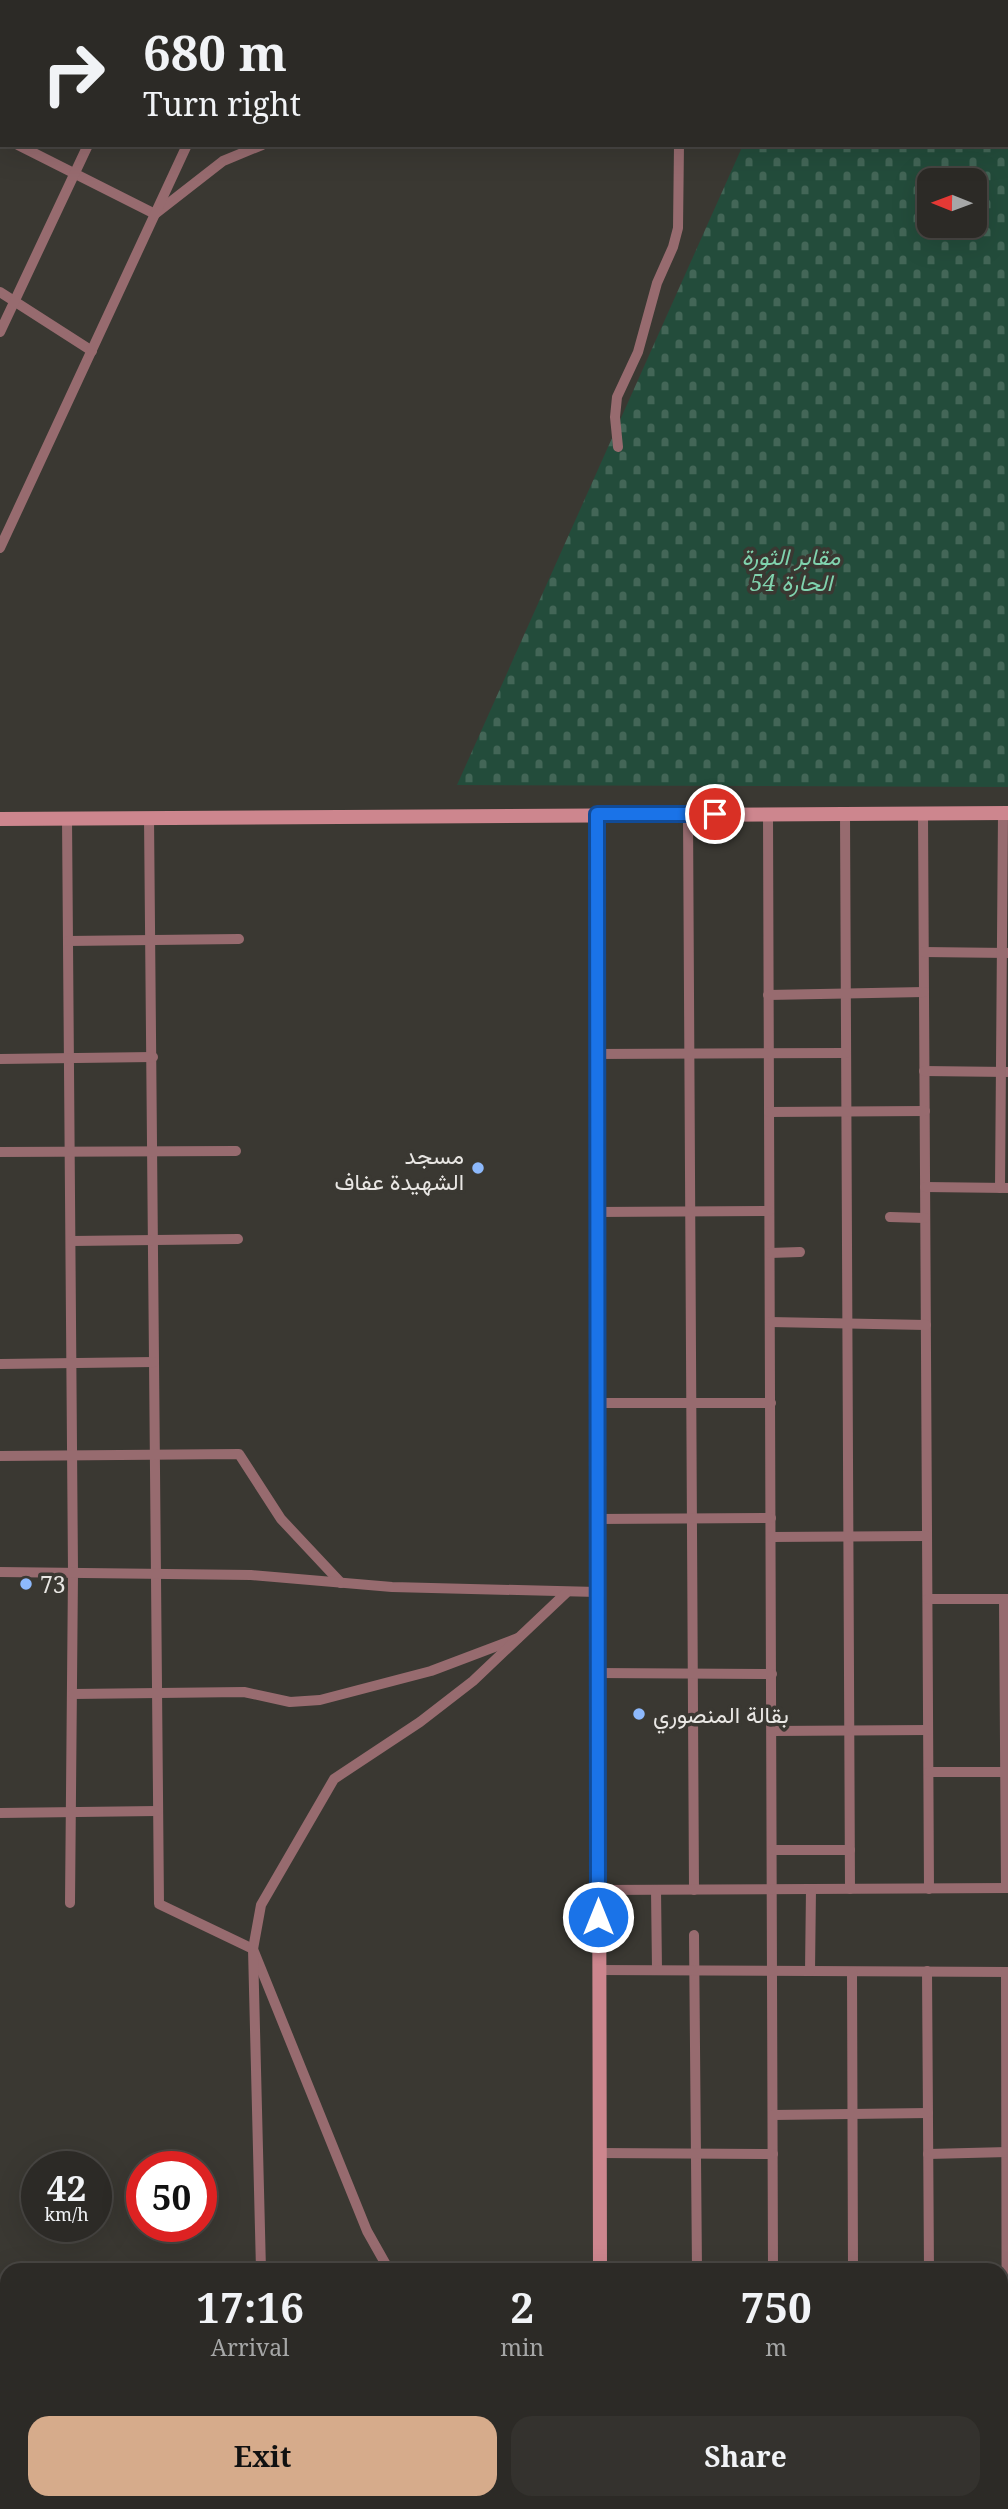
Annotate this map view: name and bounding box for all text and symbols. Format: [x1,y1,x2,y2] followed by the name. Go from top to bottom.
[143,19,287,85] text: 680 m
[28,28,119,119] icon: right
[143,82,301,125] text: Turn right
[917,168,987,238] north arrow
[917,168,987,238] map controls
[742,540,841,598] park label: مقابر الثورة الحارة 54
[685,784,745,844] pin
[696,795,734,833] icon: arrive
[335,1139,464,1197] place label: مسجد الشهيدة عفاف
[470,1160,486,1176] marker: مسجد الشهيدة عفاف
[40,1568,66,1600] place label: 73
[18,1576,34,1592] marker: 73
[653,1698,789,1734] place label: بقالة المنصوري
[631,1706,647,1722] marker: بقالة المنصوري
[561,1880,635,1954] position arrow
[126,2151,217,2242] speed limit sign: 50
[47,2164,86,2211] text: 42
[44,2202,89,2226] text: km/h
[196,2278,304,2335] text: 17:16
[510,2278,534,2335] text: 2
[740,2278,812,2335] text: 750
[211,2331,289,2363] text: Arrival
[500,2331,544,2363] text: min
[765,2331,787,2363] text: m
[28,2416,497,2496] button: Exit
[511,2416,980,2496] button: Share

